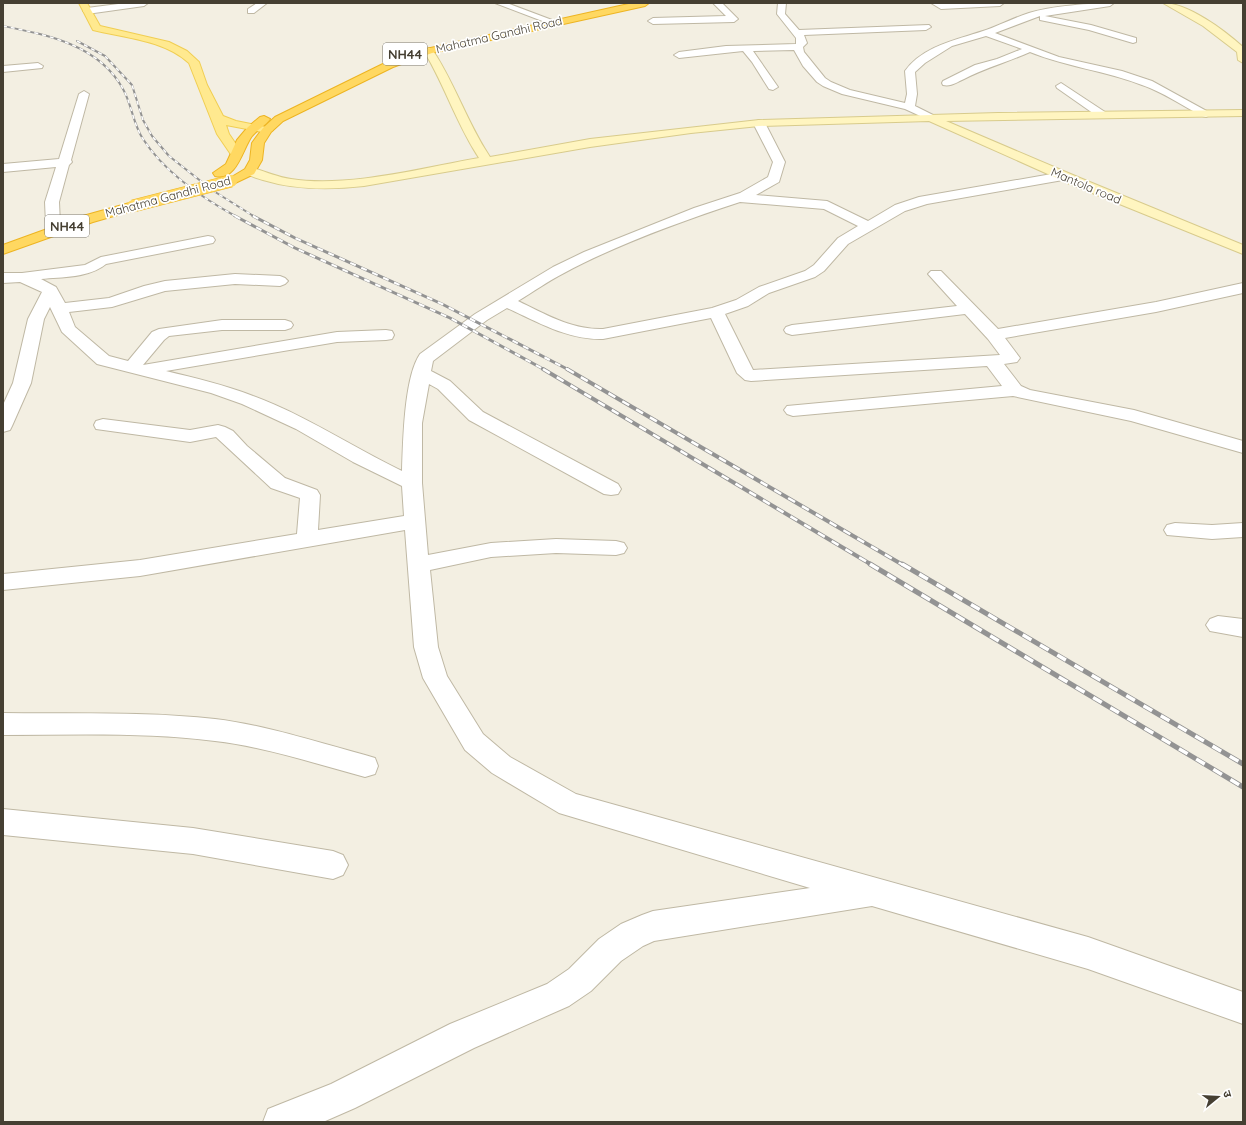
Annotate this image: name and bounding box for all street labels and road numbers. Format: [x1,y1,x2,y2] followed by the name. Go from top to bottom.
[434,13,564,56] street label: Mahatma Gandhi Road
[383,43,427,65] road number: NH44
[1049,164,1124,207] street label: Mantola road
[103,173,232,220] street label: Mahatma Gandhi Road
[45,215,89,237] road number: NH44

